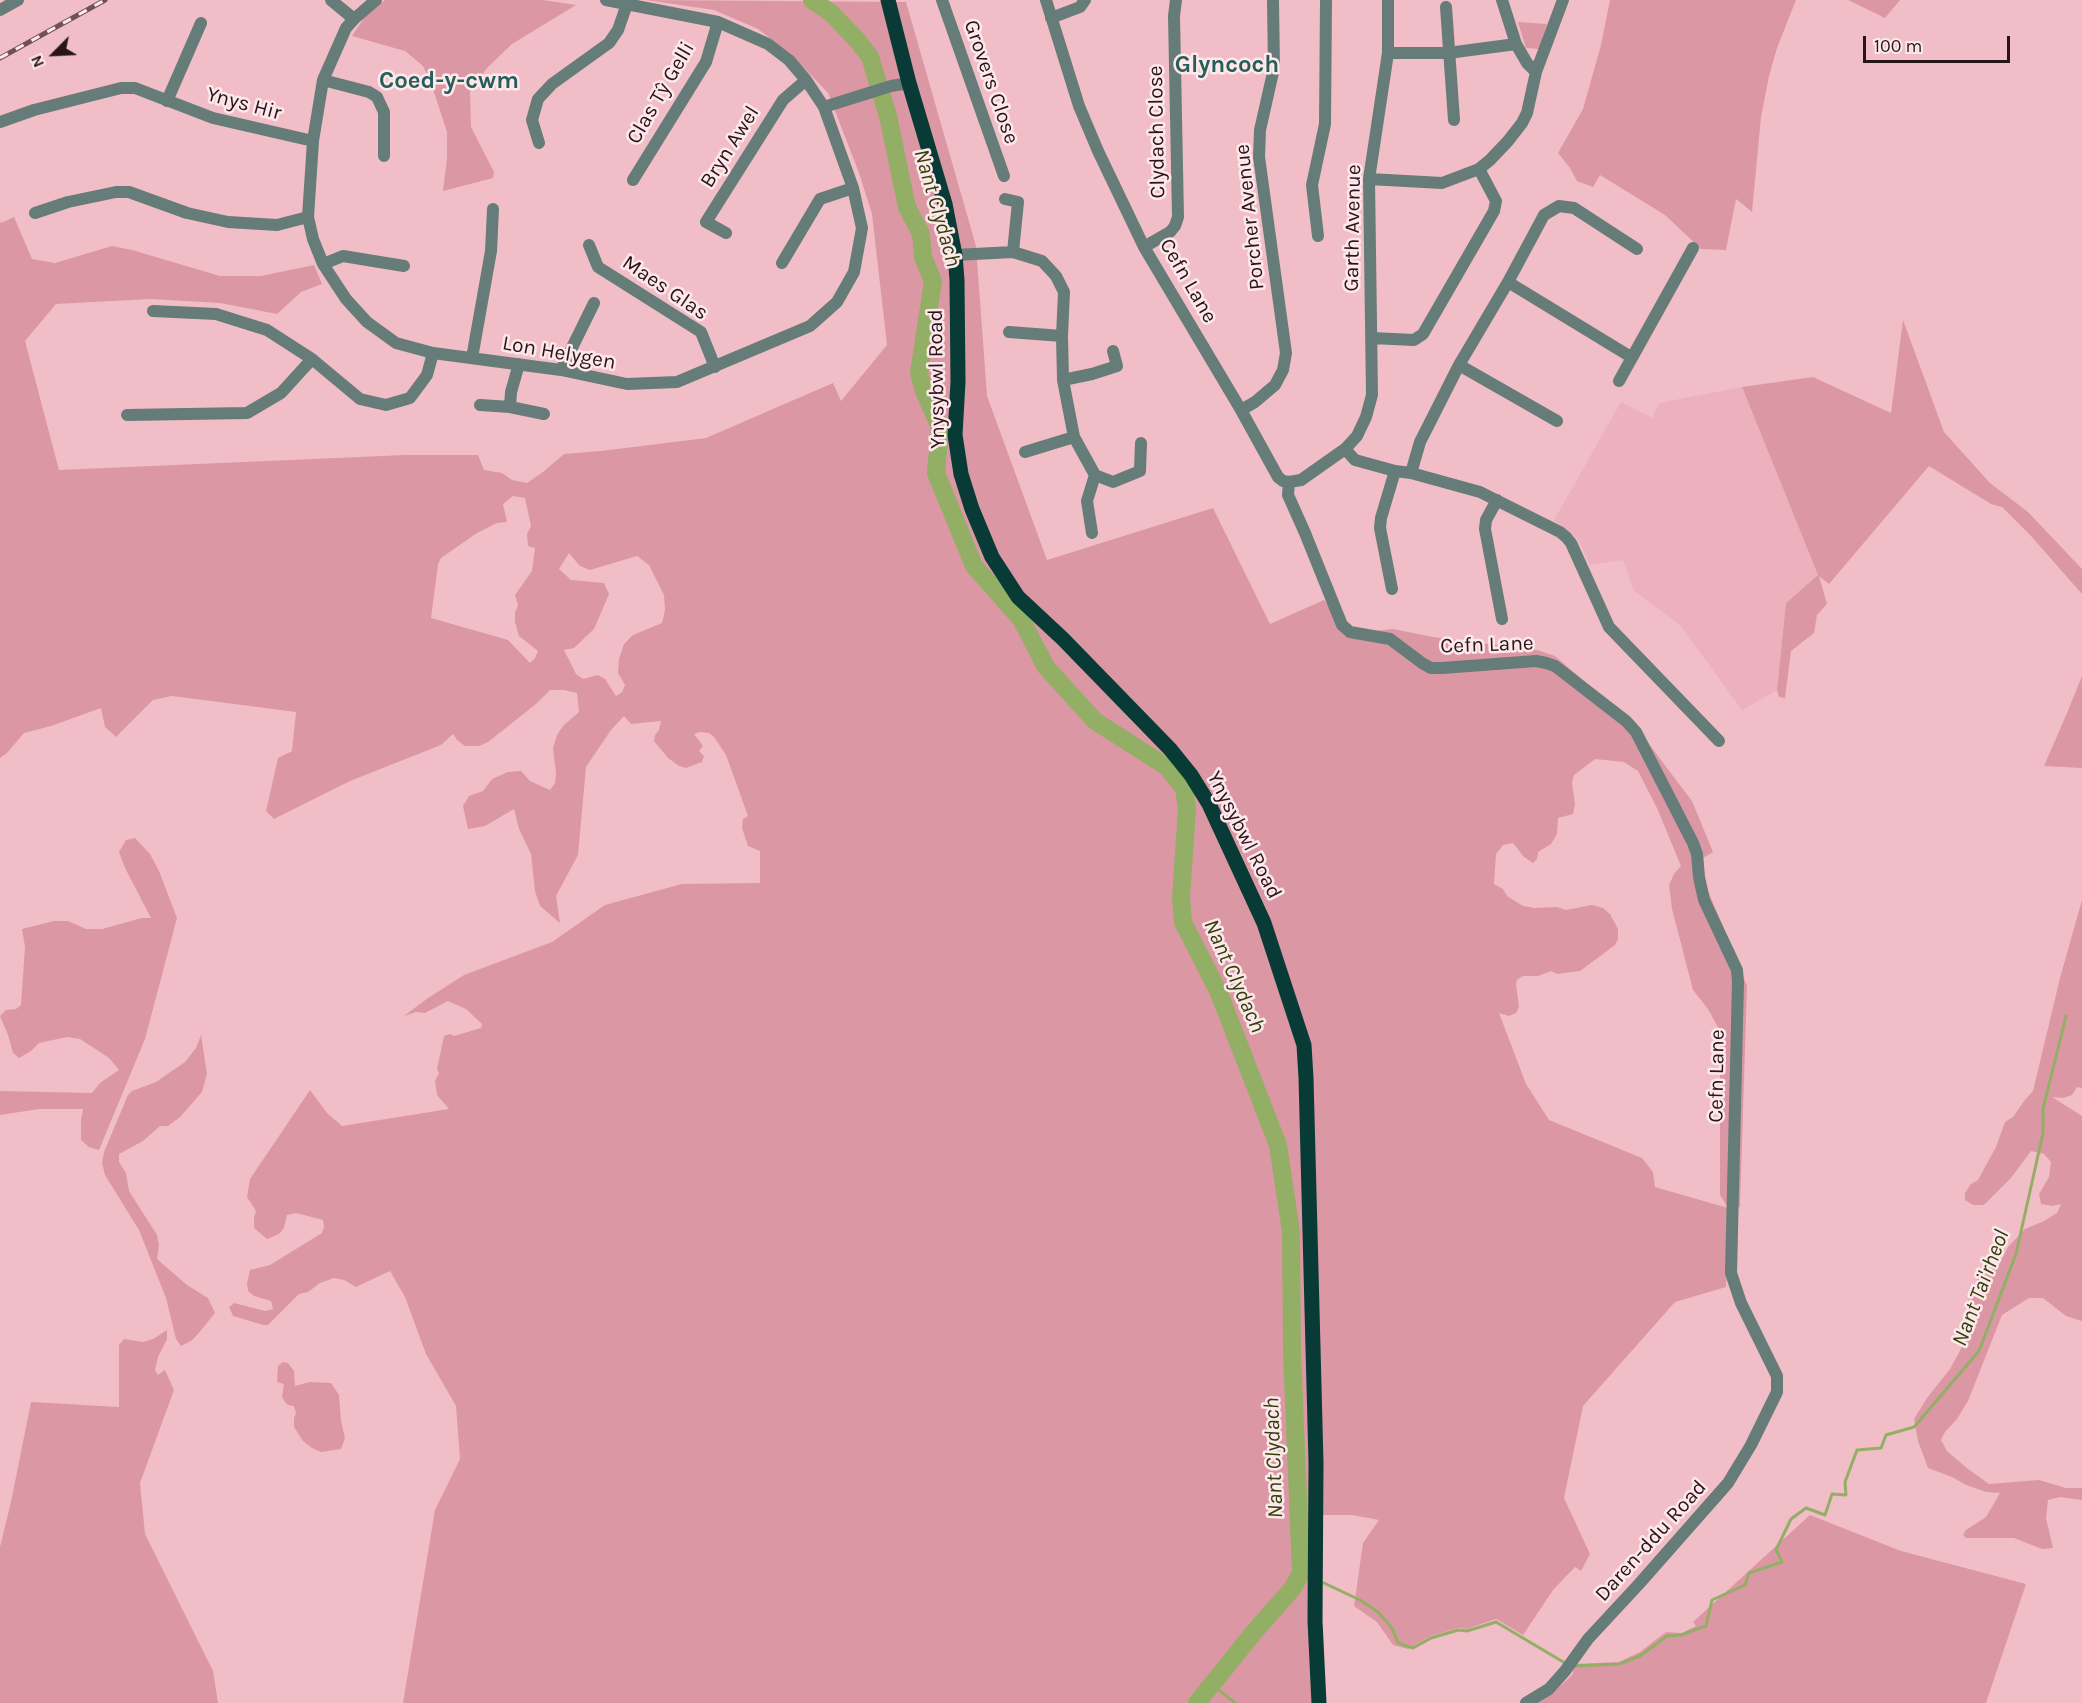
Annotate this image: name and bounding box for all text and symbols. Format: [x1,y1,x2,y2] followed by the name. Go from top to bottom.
[958,17,1024,147] street label: Grovers Close
[24,24,84,84] north arrow
[1866,24,2013,62] scale bar
[1874,35,1922,57] text: 100 m
[622,37,700,149] street label: Clas Tŷ Gelli
[1175,51,1279,79] district label: Glyncoch
[26,52,48,71] text: N
[1143,65,1171,199] street label: Clydach Close
[379,67,519,95] district label: Coed-y-cwm
[204,82,284,126] street label: Ynys Hir
[695,102,765,192] street label: Bryn Awel
[1230,143,1270,291] street label: Porcher Avenue
[908,146,966,270] water label: Nant Clydach
[1339,164,1367,292] street label: Garth Avenue
[1154,234,1222,328] street label: Cefn Lane
[617,250,713,326] street label: Maes Glas
[923,309,951,449] street label: Ynysybwl Road
[500,331,618,375] street label: Lon Helygen
[1440,631,1534,659] street label: Cefn Lane
[1201,767,1287,903] street label: Ynysybwl Road
[1197,915,1271,1037] water label: Nant Clydach
[1704,1029,1730,1123] street label: Cefn Lane
[1947,1226,2015,1350] water label: Nant Tai'rheol
[1259,1397,1289,1519] water label: Nant Clydach
[1590,1475,1712,1607] street label: Daren-ddu Road

